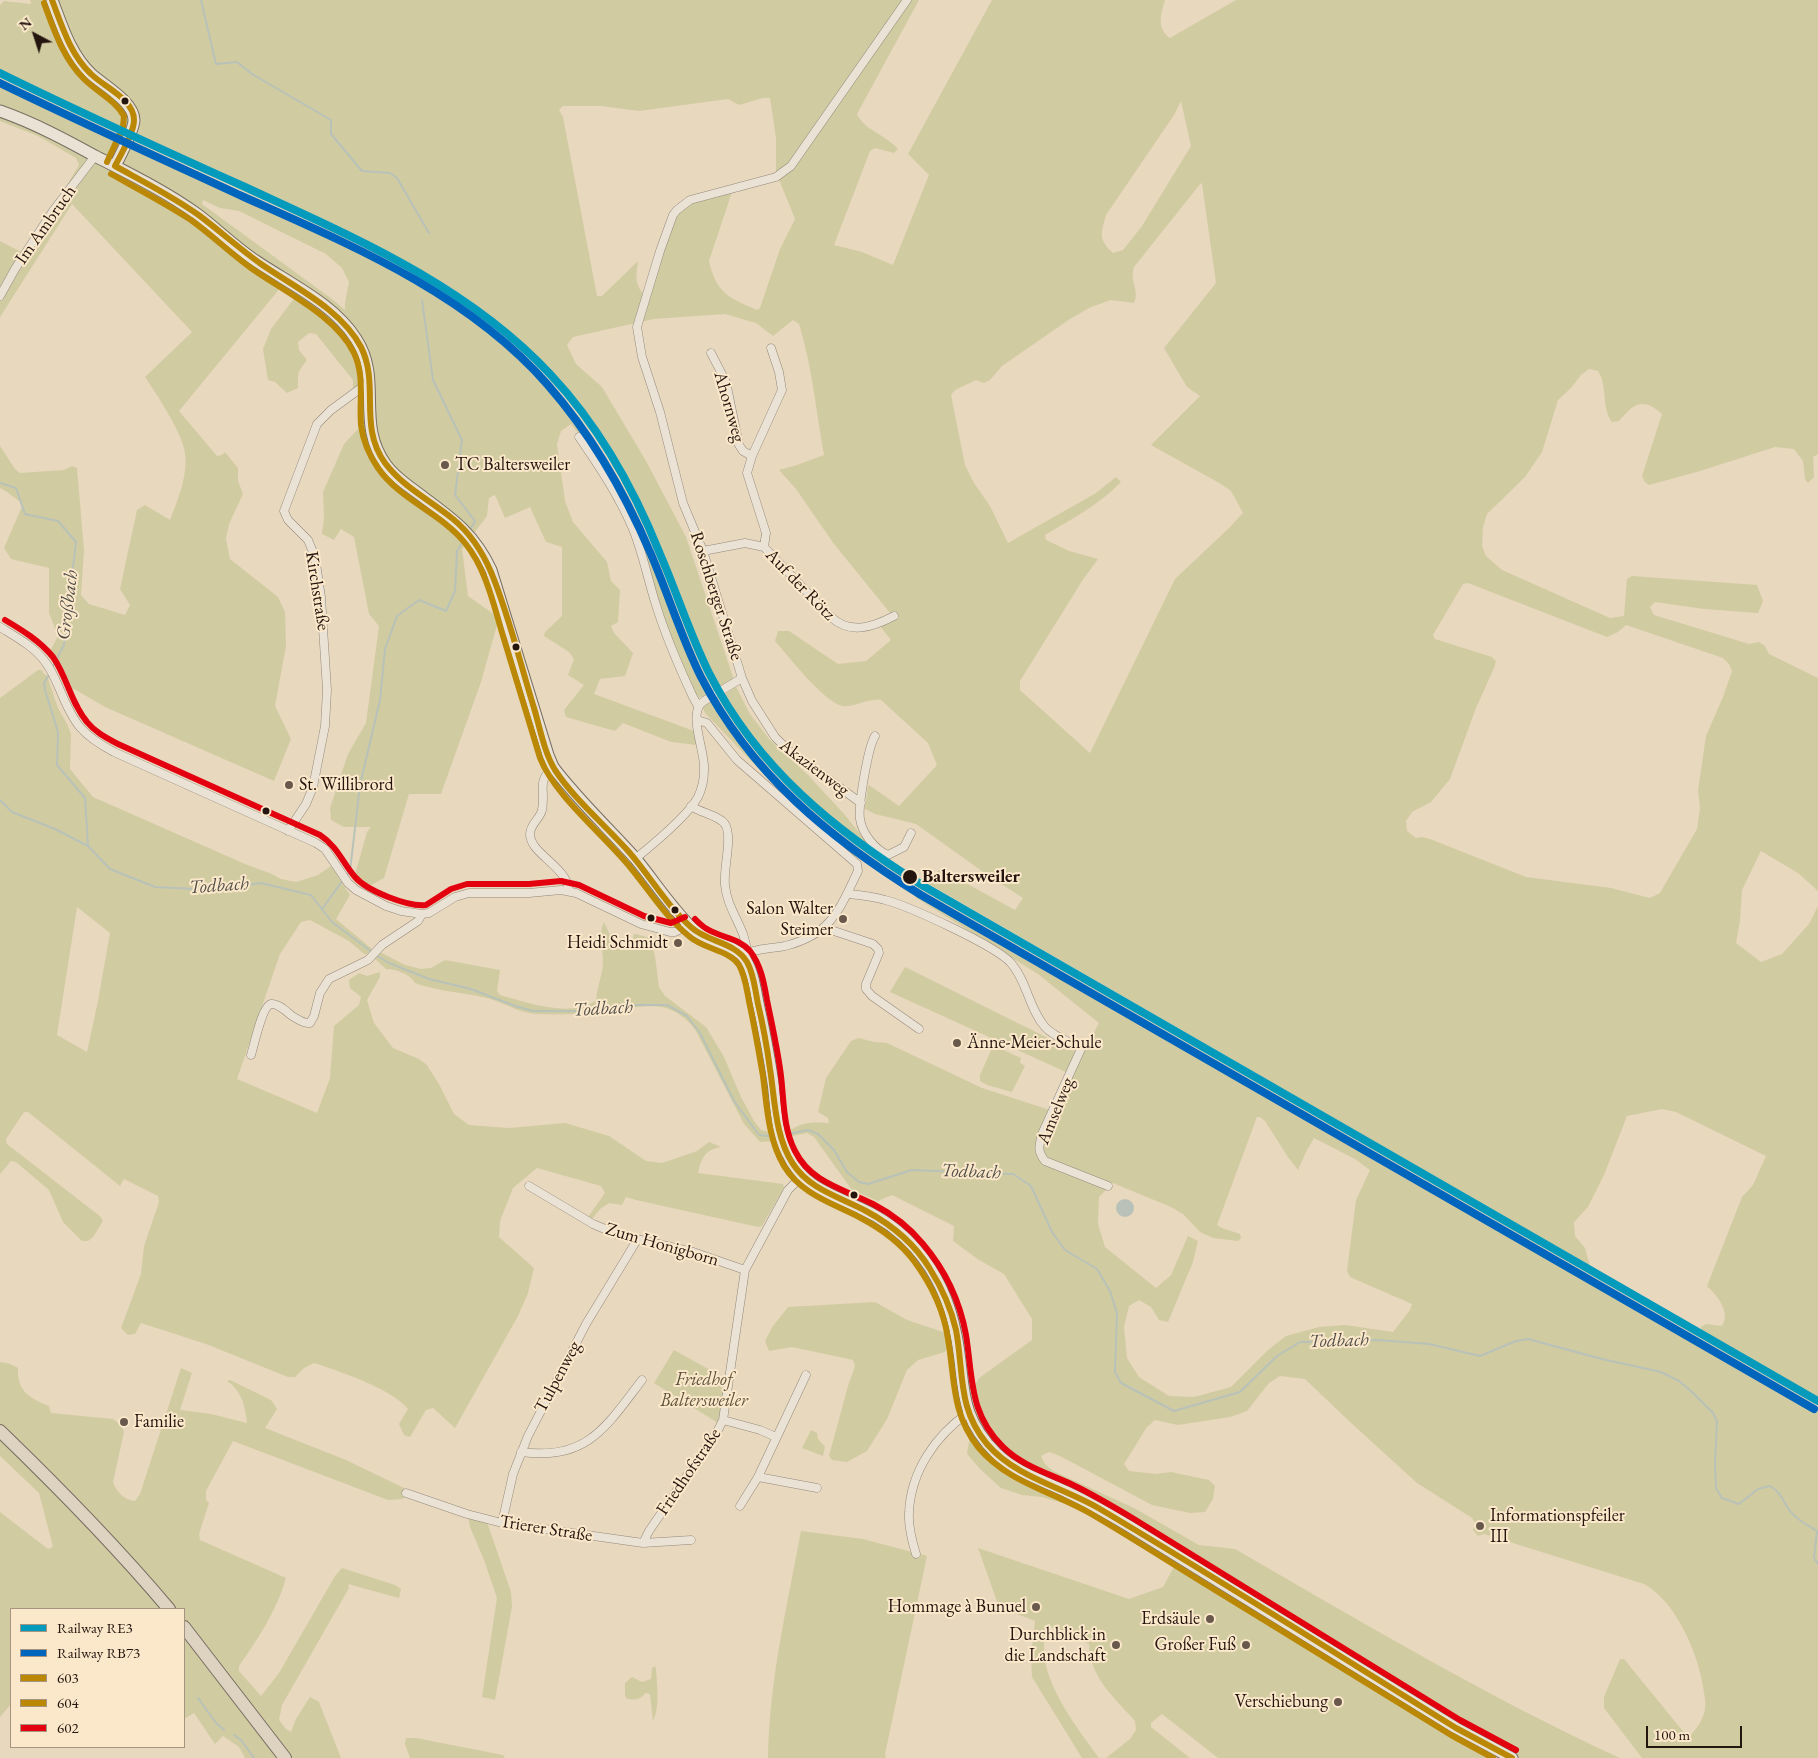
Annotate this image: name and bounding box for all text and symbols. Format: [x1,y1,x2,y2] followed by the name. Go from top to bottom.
[10,10,60,60] north arrow
[15,13,35,34] text: N
[120,96,130,106] unlabelled marker
[11,181,81,269] street label: Im Ambruch
[709,369,749,445] street label: Ahornweg
[455,454,570,476] place label: TC Baltersweiler
[439,459,451,471] marker: TC Baltersweiler
[685,529,747,663] street label: Roschberger Straße
[761,545,839,625] street label: Auf der Rötz
[300,550,334,632] street label: Kirchstraße
[52,569,84,641] water label: Großbach
[511,642,521,652] unlabelled marker
[775,735,853,801] street label: Akazienweg
[299,774,394,796] place label: St. Willibrord
[283,779,295,791] marker: St. Willibrord
[261,806,271,816] unlabelled marker
[922,866,1020,888] place label: Baltersweiler
[901,868,919,886] marker: Baltersweiler
[188,873,250,899] water label: Todbach
[746,898,833,941] place label: Salon Walter Steimer
[670,905,680,915] unlabelled marker
[646,913,656,923] unlabelled marker
[837,913,849,925] marker: Salon Walter Steimer
[567,932,668,954] place label: Heidi Schmidt
[672,937,684,949] marker: Heidi Schmidt
[572,996,634,1022] water label: Todbach
[967,1032,1101,1054] place label: Änne-Meier-Schule
[951,1037,963,1049] marker: Änne-Meier-Schule
[1033,1074,1079,1148] street label: Amselweg
[941,1160,1001,1184] water label: Todbach
[849,1190,859,1200] unlabelled marker
[603,1219,721,1271] street label: Zum Honigborn
[1309,1329,1369,1353] water label: Todbach
[530,1337,586,1417] street label: Tulpenweg
[660,1369,748,1412] park label: Friedhof Baltersweiler
[134,1411,184,1433] place label: Familie
[118,1416,130,1428] marker: Familie
[652,1424,726,1520] street label: Friedhofstraße
[1490,1505,1625,1548] place label: Informationspfeiler III
[498,1511,594,1547] street label: Trierer Straße
[1474,1520,1486,1532] marker: Informationspfeiler III
[888,1596,1026,1618] place label: Hommage à Bunuel
[1030,1601,1042,1613] marker: Hommage à Bunuel
[10,1608,185,1748] legend
[1141,1608,1200,1630] place label: Erdsäule
[1204,1613,1216,1625] marker: Erdsäule
[57,1618,133,1637] text: Railway RE3
[1005,1624,1106,1666] place label: Durchblick in die Landschaft
[1154,1634,1236,1656] place label: Großer Fuß
[1110,1639,1122,1651] marker: Durchblick in die Landschaft
[1240,1639,1252,1651] marker: Großer Fuß
[57,1643,140,1662] text: Railway RB73
[57,1668,79,1687] text: 603
[1235,1691,1328,1713] place label: Verschiebung
[57,1693,79,1712] text: 604
[1332,1696,1344,1708] marker: Verschiebung
[1648,1716,1744,1748] scale bar
[57,1718,79,1737] text: 602
[1654,1725,1690,1744] text: 100 m

